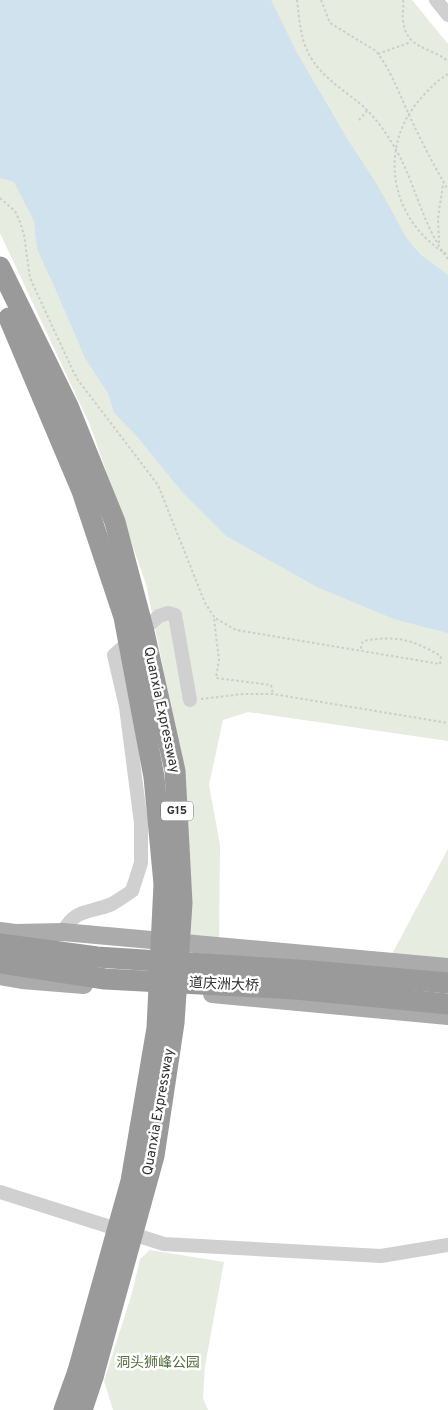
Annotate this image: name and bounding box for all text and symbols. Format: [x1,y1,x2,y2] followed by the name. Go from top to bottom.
[139,645,183,775] street label: Quanxia Expressway
[161,801,193,820] road number: G15
[189,974,259,995] street label: 道庆洲大桥
[139,1047,179,1177] street label: Quanxia Expressway
[116,1354,200,1372] park label: 洞头狮峰公园

